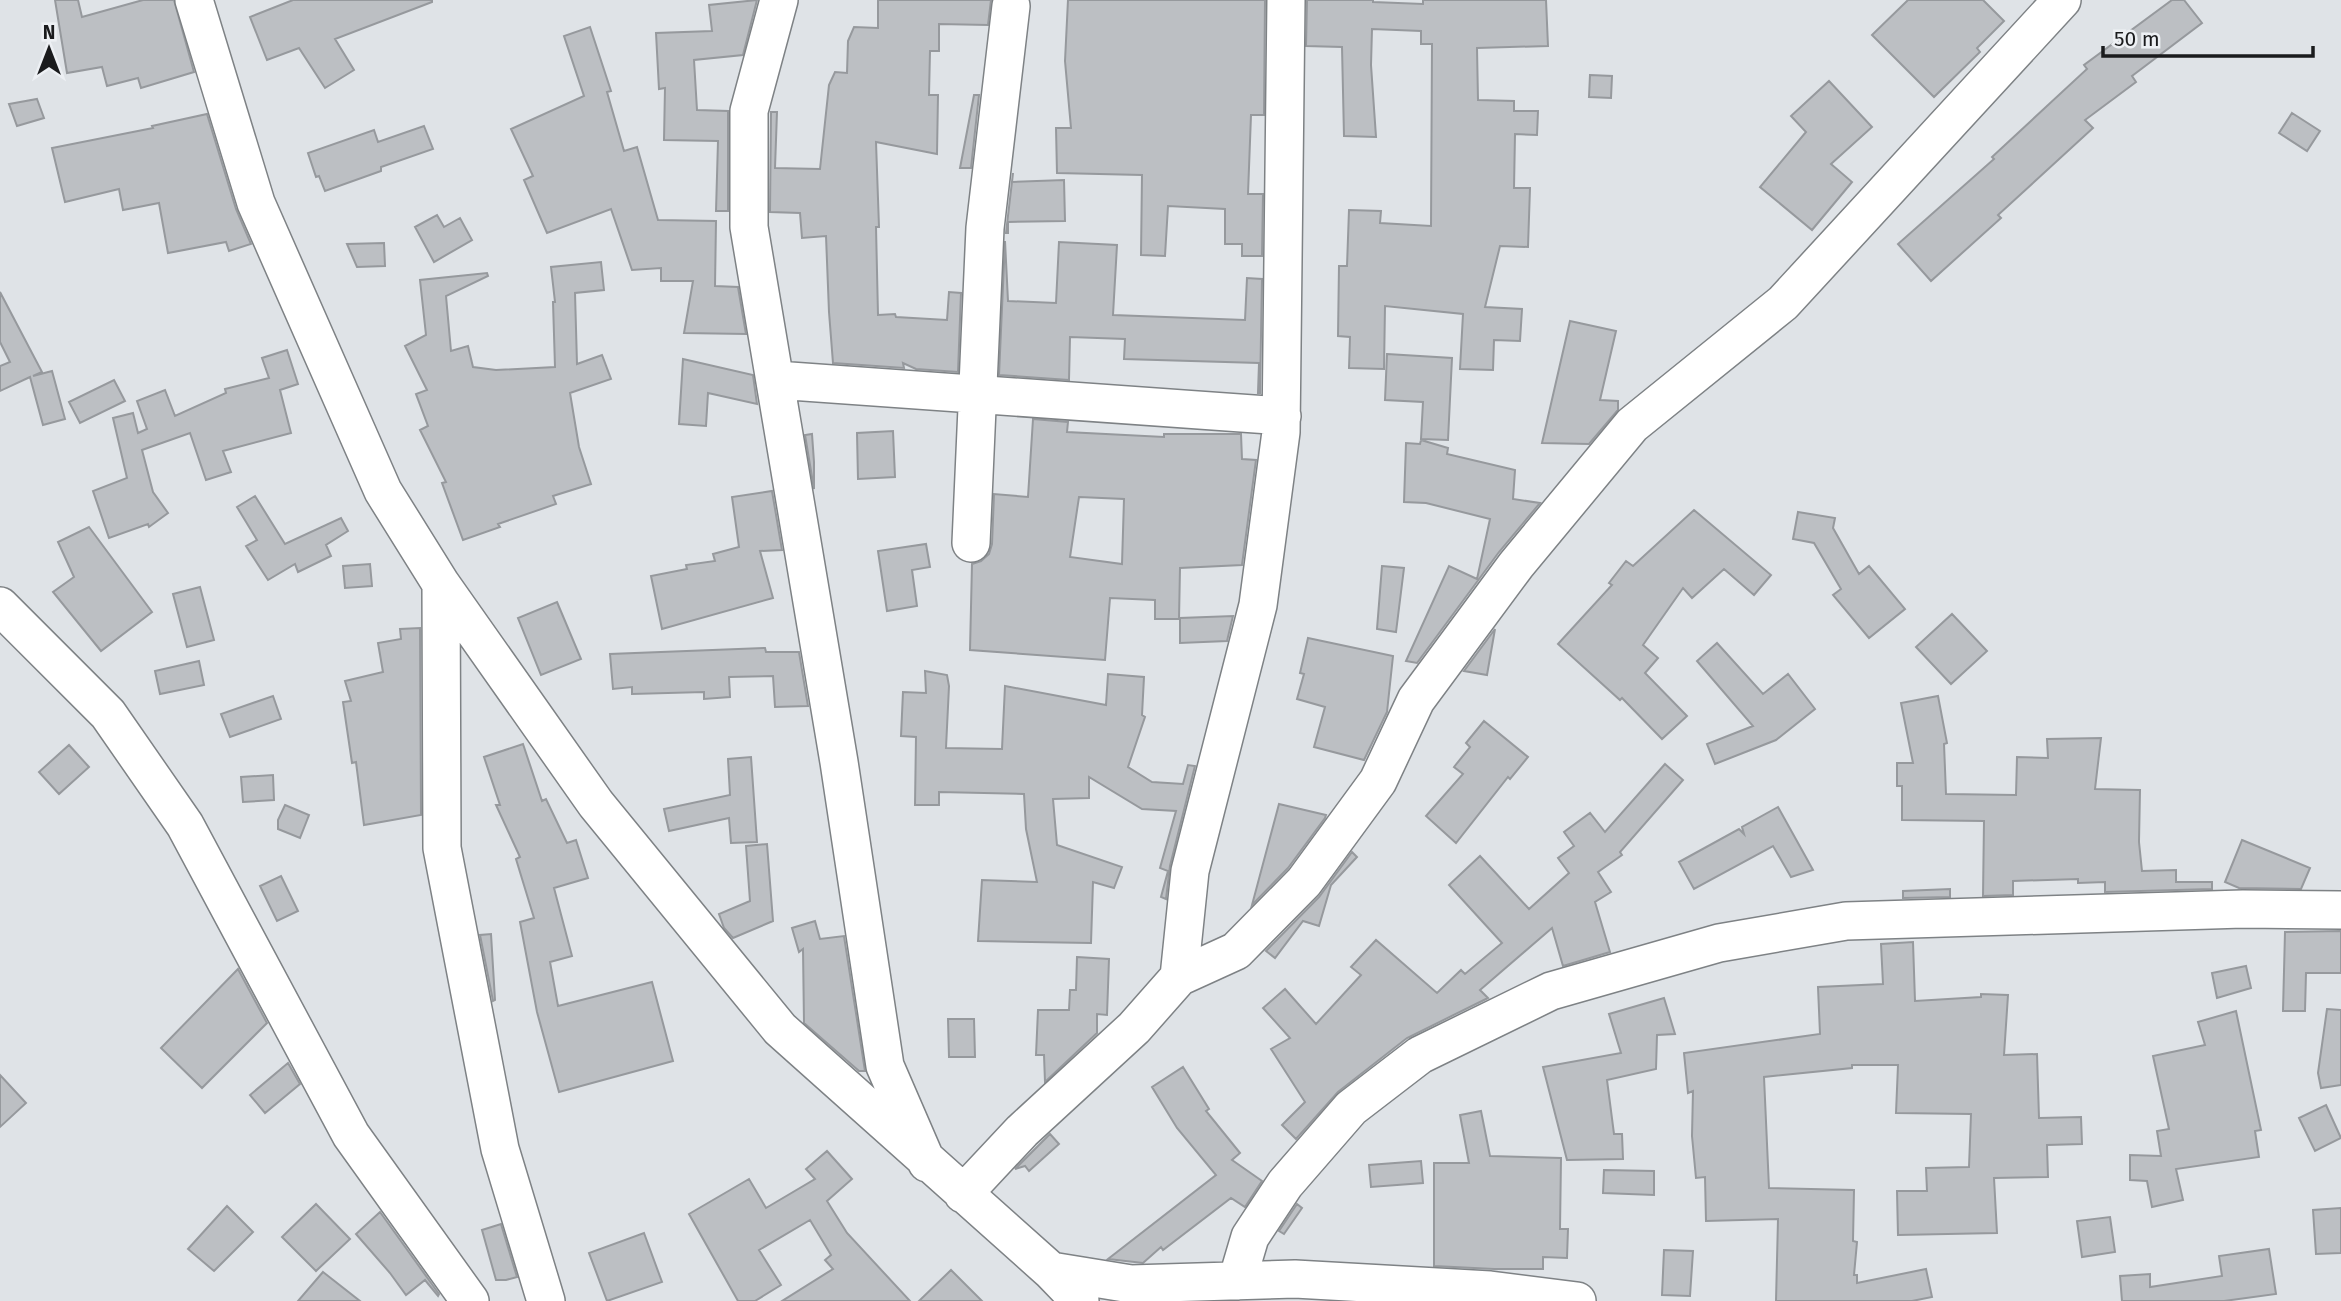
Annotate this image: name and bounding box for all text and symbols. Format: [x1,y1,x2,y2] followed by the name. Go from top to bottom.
[14,14,84,84] north arrow
[2103,14,2313,58] scale bar
[43,21,55,44] text: N
[2114,26,2160,52] text: 50 m

